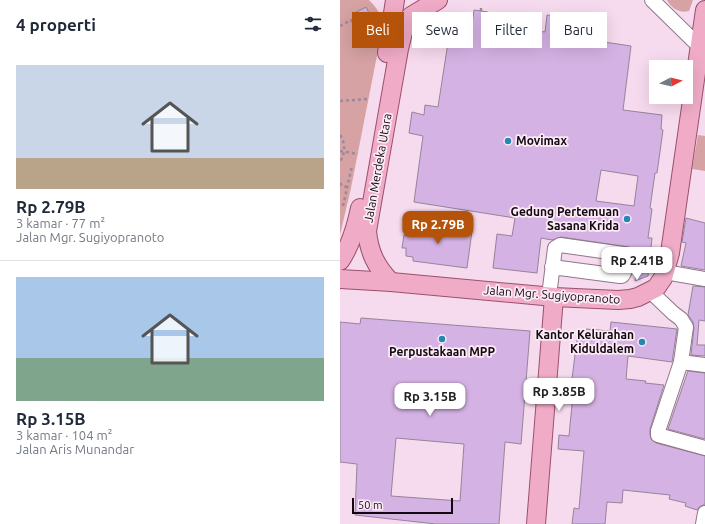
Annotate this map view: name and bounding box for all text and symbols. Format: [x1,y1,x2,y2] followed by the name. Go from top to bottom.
[352,12,404,48] chip: Beli
[412,12,473,48] chip: Sewa
[481,12,542,48] chip: Filter
[550,12,607,48] chip: Baru
[302,13,324,35] icon: filters
[16,15,96,34] text: 4 properti
[649,60,693,104] north arrow
[649,60,693,104] map controls
[134,91,206,163] icon: home
[361,112,394,224] street label: Jalan Merdeka Utara
[516,134,567,147] place label: Movimax
[503,136,513,146] marker: Movimax
[16,197,86,216] text: Rp 2.79B
[511,205,619,232] place label: Gedung Pertemuan Sasana Krida
[397,211,479,245] pin: Rp 2.79B
[622,214,632,224] marker: Gedung Pertemuan Sasana Krida
[16,216,105,230] text: 3 kamar · 77 m²
[411,217,465,231] text: Rp 2.79B
[16,230,164,244] text: Jalan Mgr. Sugiyopranoto
[596,247,678,281] pin: Rp 2.41B
[610,253,664,267] text: Rp 2.41B
[483,283,621,306] street label: Jalan Mgr. Sugiyopranoto
[134,303,206,375] icon: home
[536,328,634,355] place label: Kantor Kelurahan Kiduldalem
[437,334,447,344] marker: Perpustakaan MPP
[637,337,647,347] marker: Kantor Kelurahan Kiduldalem
[389,345,495,358] place label: Perpustakaan MPP
[518,378,600,412] pin: Rp 3.85B
[389,383,471,417] pin: Rp 3.15B
[532,384,586,398] text: Rp 3.85B
[403,389,457,403] text: Rp 3.15B
[16,409,86,428] text: Rp 3.15B
[16,428,112,442] text: 3 kamar · 104 m²
[16,442,134,456] text: Jalan Aris Munandar
[352,496,453,515] scale bar
[358,499,382,511] text: 50 m

